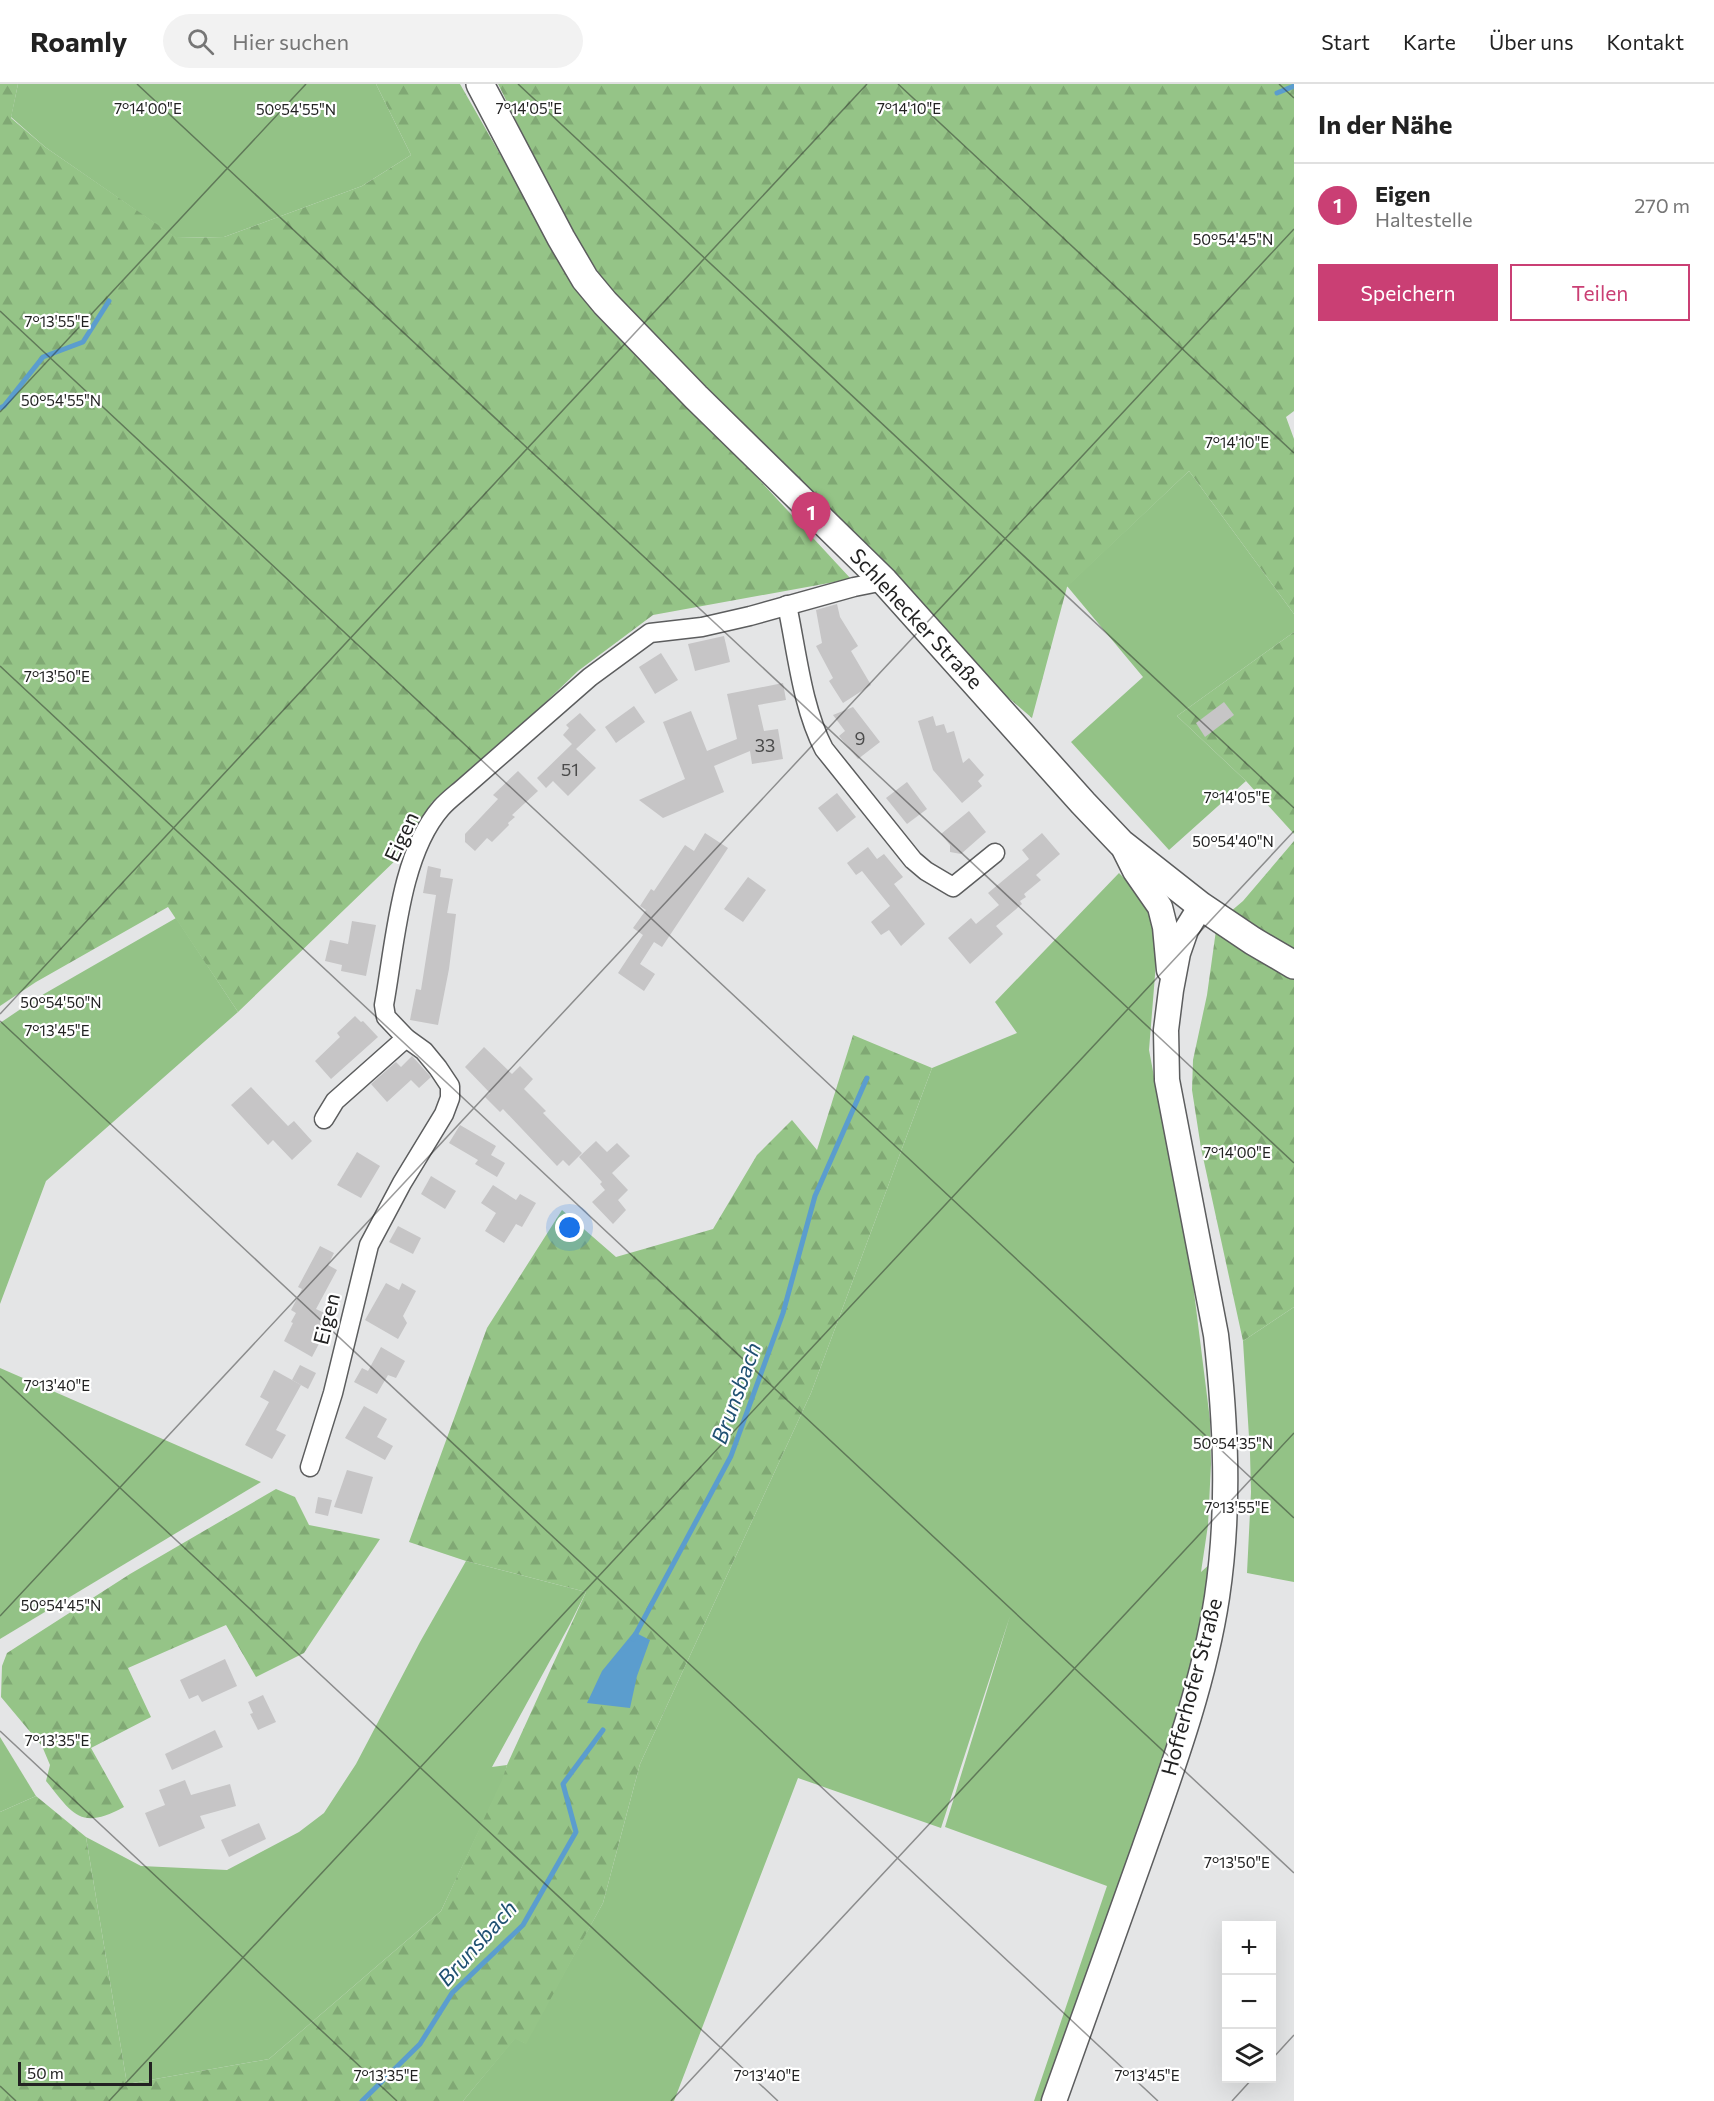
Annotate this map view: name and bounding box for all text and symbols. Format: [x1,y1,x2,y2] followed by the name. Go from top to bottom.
[163,14,583,68] search box
[30,24,127,58] text: Roamly
[184,25,217,58] icon: search
[232,28,349,55] text: Hier suchen
[1321,29,1370,54] text: Start
[1403,29,1456,54] text: Karte
[1489,29,1573,54] text: Über uns
[1606,29,1684,54] text: Kontakt
[114,99,182,117] text: 7°14'00"E
[496,99,562,117] text: 7°14'05"E
[877,99,941,117] text: 7°14'10"E
[256,100,336,118] text: 50°54'55"N
[1318,108,1453,139] text: In der Nähe
[1375,180,1430,207] text: Eigen
[1333,193,1342,217] text: 1
[1634,193,1690,217] text: 270 m
[1375,207,1473,231] text: Haltestelle
[1193,230,1273,248] text: 50°54'45"N
[1318,264,1498,321] button: Speichern
[1510,264,1690,321] button: Teilen
[25,312,89,330] text: 7°13'55"E
[21,391,101,409] text: 50°54'55"N
[1205,433,1269,451] text: 7°14'10"E
[792,492,830,542] pin: 1
[846,543,989,693] street label: Schlehecker Straße
[24,667,90,685] text: 7°13'50"E
[855,727,865,749] house number: 9
[755,734,775,756] house number: 33
[561,758,579,780] house number: 51
[1204,788,1270,806] text: 7°14'05"E
[378,807,423,865] street label: Eigen
[1192,832,1274,850] text: 50°54'40"N
[20,993,102,1011] text: 50°54'50"N
[24,1021,90,1039] text: 7°13'45"E
[1203,1143,1271,1161] text: 7°14'00"E
[555,1213,584,1242] your location
[307,1290,344,1347] street label: Eigen
[705,1338,766,1447] water label: Brunsbach
[24,1376,90,1394] text: 7°13'40"E
[1193,1434,1273,1452] text: 50°54'35"N
[1205,1498,1269,1516] text: 7°13'55"E
[1155,1595,1226,1778] street label: Hofferhofer Straße
[21,1596,101,1614] text: 50°54'45"N
[25,1731,89,1749] text: 7°13'35"E
[1204,1853,1270,1871] text: 7°13'50"E
[431,1894,522,1991] water label: Brunsbach
[1222,1921,1276,2083] map controls
[1222,1921,1276,1975] button: +
[1222,1975,1276,2029] button: −
[1222,2029,1276,2083] button: layers
[18,2059,152,2086] scale bar
[27,2063,64,2082] text: 50 m
[354,2066,418,2084] text: 7°13'35"E
[734,2066,800,2084] text: 7°13'40"E
[1114,2066,1180,2084] text: 7°13'45"E

